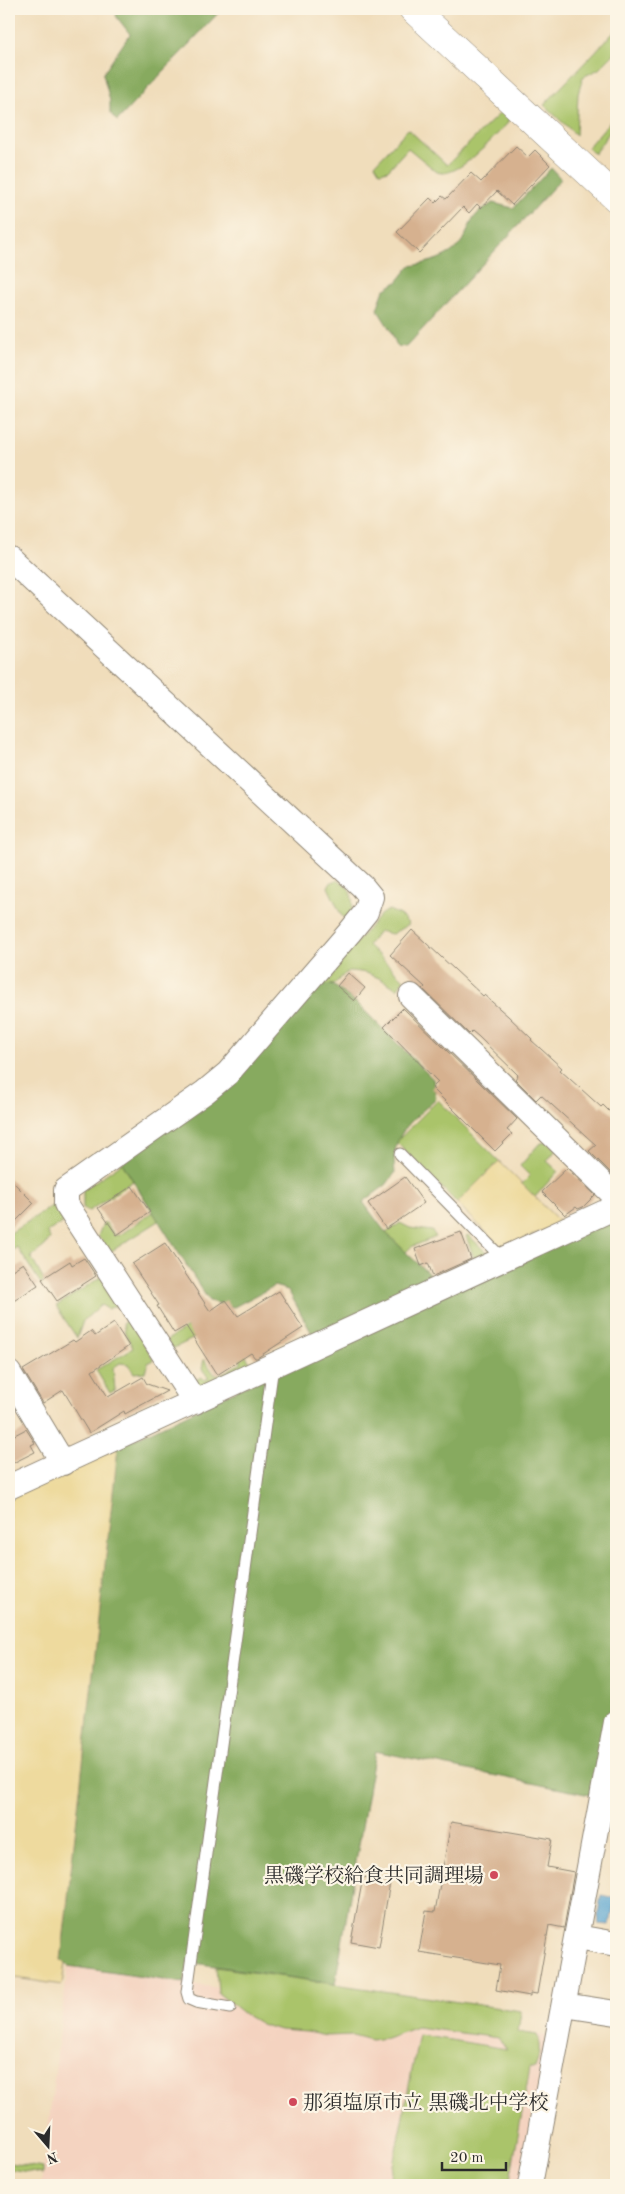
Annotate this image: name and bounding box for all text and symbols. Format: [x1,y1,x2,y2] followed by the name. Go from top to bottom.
[264,1865,484,1887] place label: 黒磯学校給食共同調理場
[488,1869,500,1881] marker: 黒磯学校給食共同調理場
[303,2092,549,2114] place label: 那須塩原市立 黒磯北中学校
[287,2096,299,2108] marker: 那須塩原市立 黒磯北中学校
[22,2122,72,2172] north arrow
[442,2139,506,2171] scale bar
[44,2149,59,2166] text: N
[450,2151,484,2166] text: 20 m

